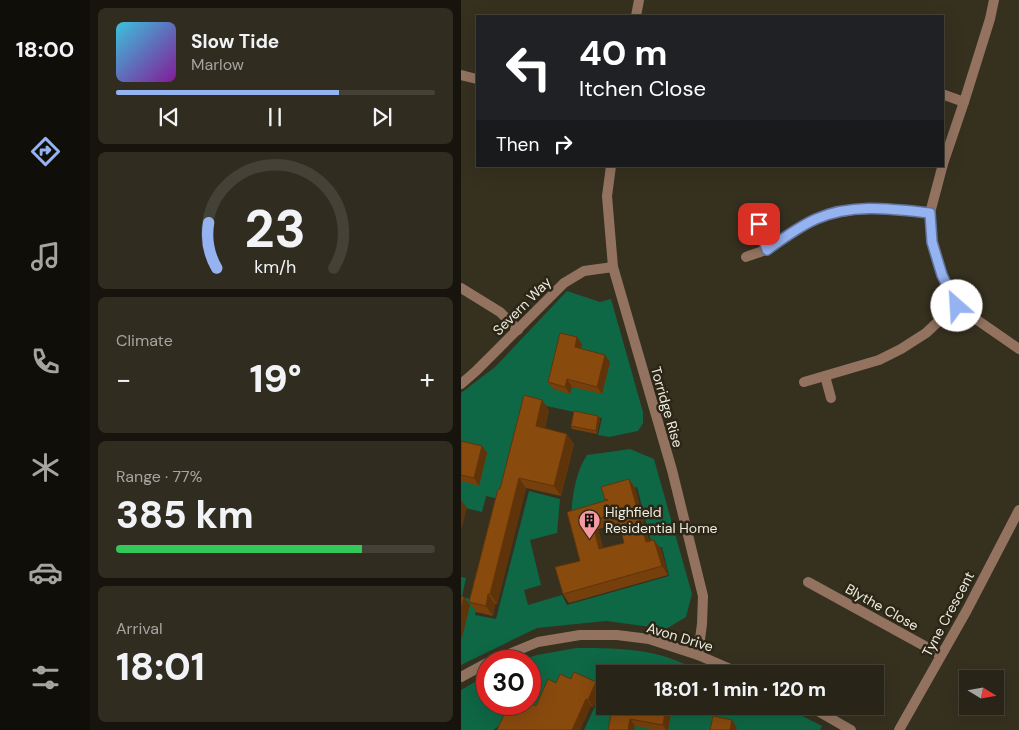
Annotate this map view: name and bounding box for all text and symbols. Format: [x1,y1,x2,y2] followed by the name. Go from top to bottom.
[191,29,279,54] text: Slow Tide
[579,30,668,76] text: 40 m
[16,35,74,64] text: 18:00
[496,35,561,100] icon: left
[191,54,244,75] text: Marlow
[579,74,706,103] text: Itchen Close
[155,103,183,131] icon: previous
[261,103,289,131] icon: pause
[368,103,396,131] icon: next
[549,130,577,158] icon: right
[496,132,539,157] text: Then
[28,134,63,169] icon: directions
[245,195,306,263] text: 23
[738,203,780,245] pin
[745,210,773,238] icon: arrive
[28,239,63,274] icon: music
[254,255,297,279] text: km/h
[489,273,555,339] street label: Severn Way
[930,279,982,331] position arrow
[116,330,173,351] text: Climate
[28,344,63,379] icon: phone
[249,354,302,404] text: 19°
[116,361,131,398] text: −
[420,361,435,398] text: +
[647,364,687,450] street label: Torridge Rise
[28,450,63,485] icon: climate
[116,466,202,487] text: Range · 77%
[116,490,254,540] text: 385 km
[605,503,718,537] place label: Highfield Residential Home
[577,508,601,539] building icon: Highfield Residential Home
[28,555,63,590] icon: car
[918,568,978,660] street label: Tyne Crescent
[842,579,922,635] street label: Blythe Close
[116,618,163,639] text: Arrival
[644,618,716,656] street label: Avon Drive
[116,642,205,692] text: 18:01
[476,650,541,715] speed limit sign: 30
[28,660,63,695] icon: filters
[959,670,1003,715] north arrow
[959,670,1004,715] map controls
[654,677,826,702] text: 18:01 · 1 min · 120 m

